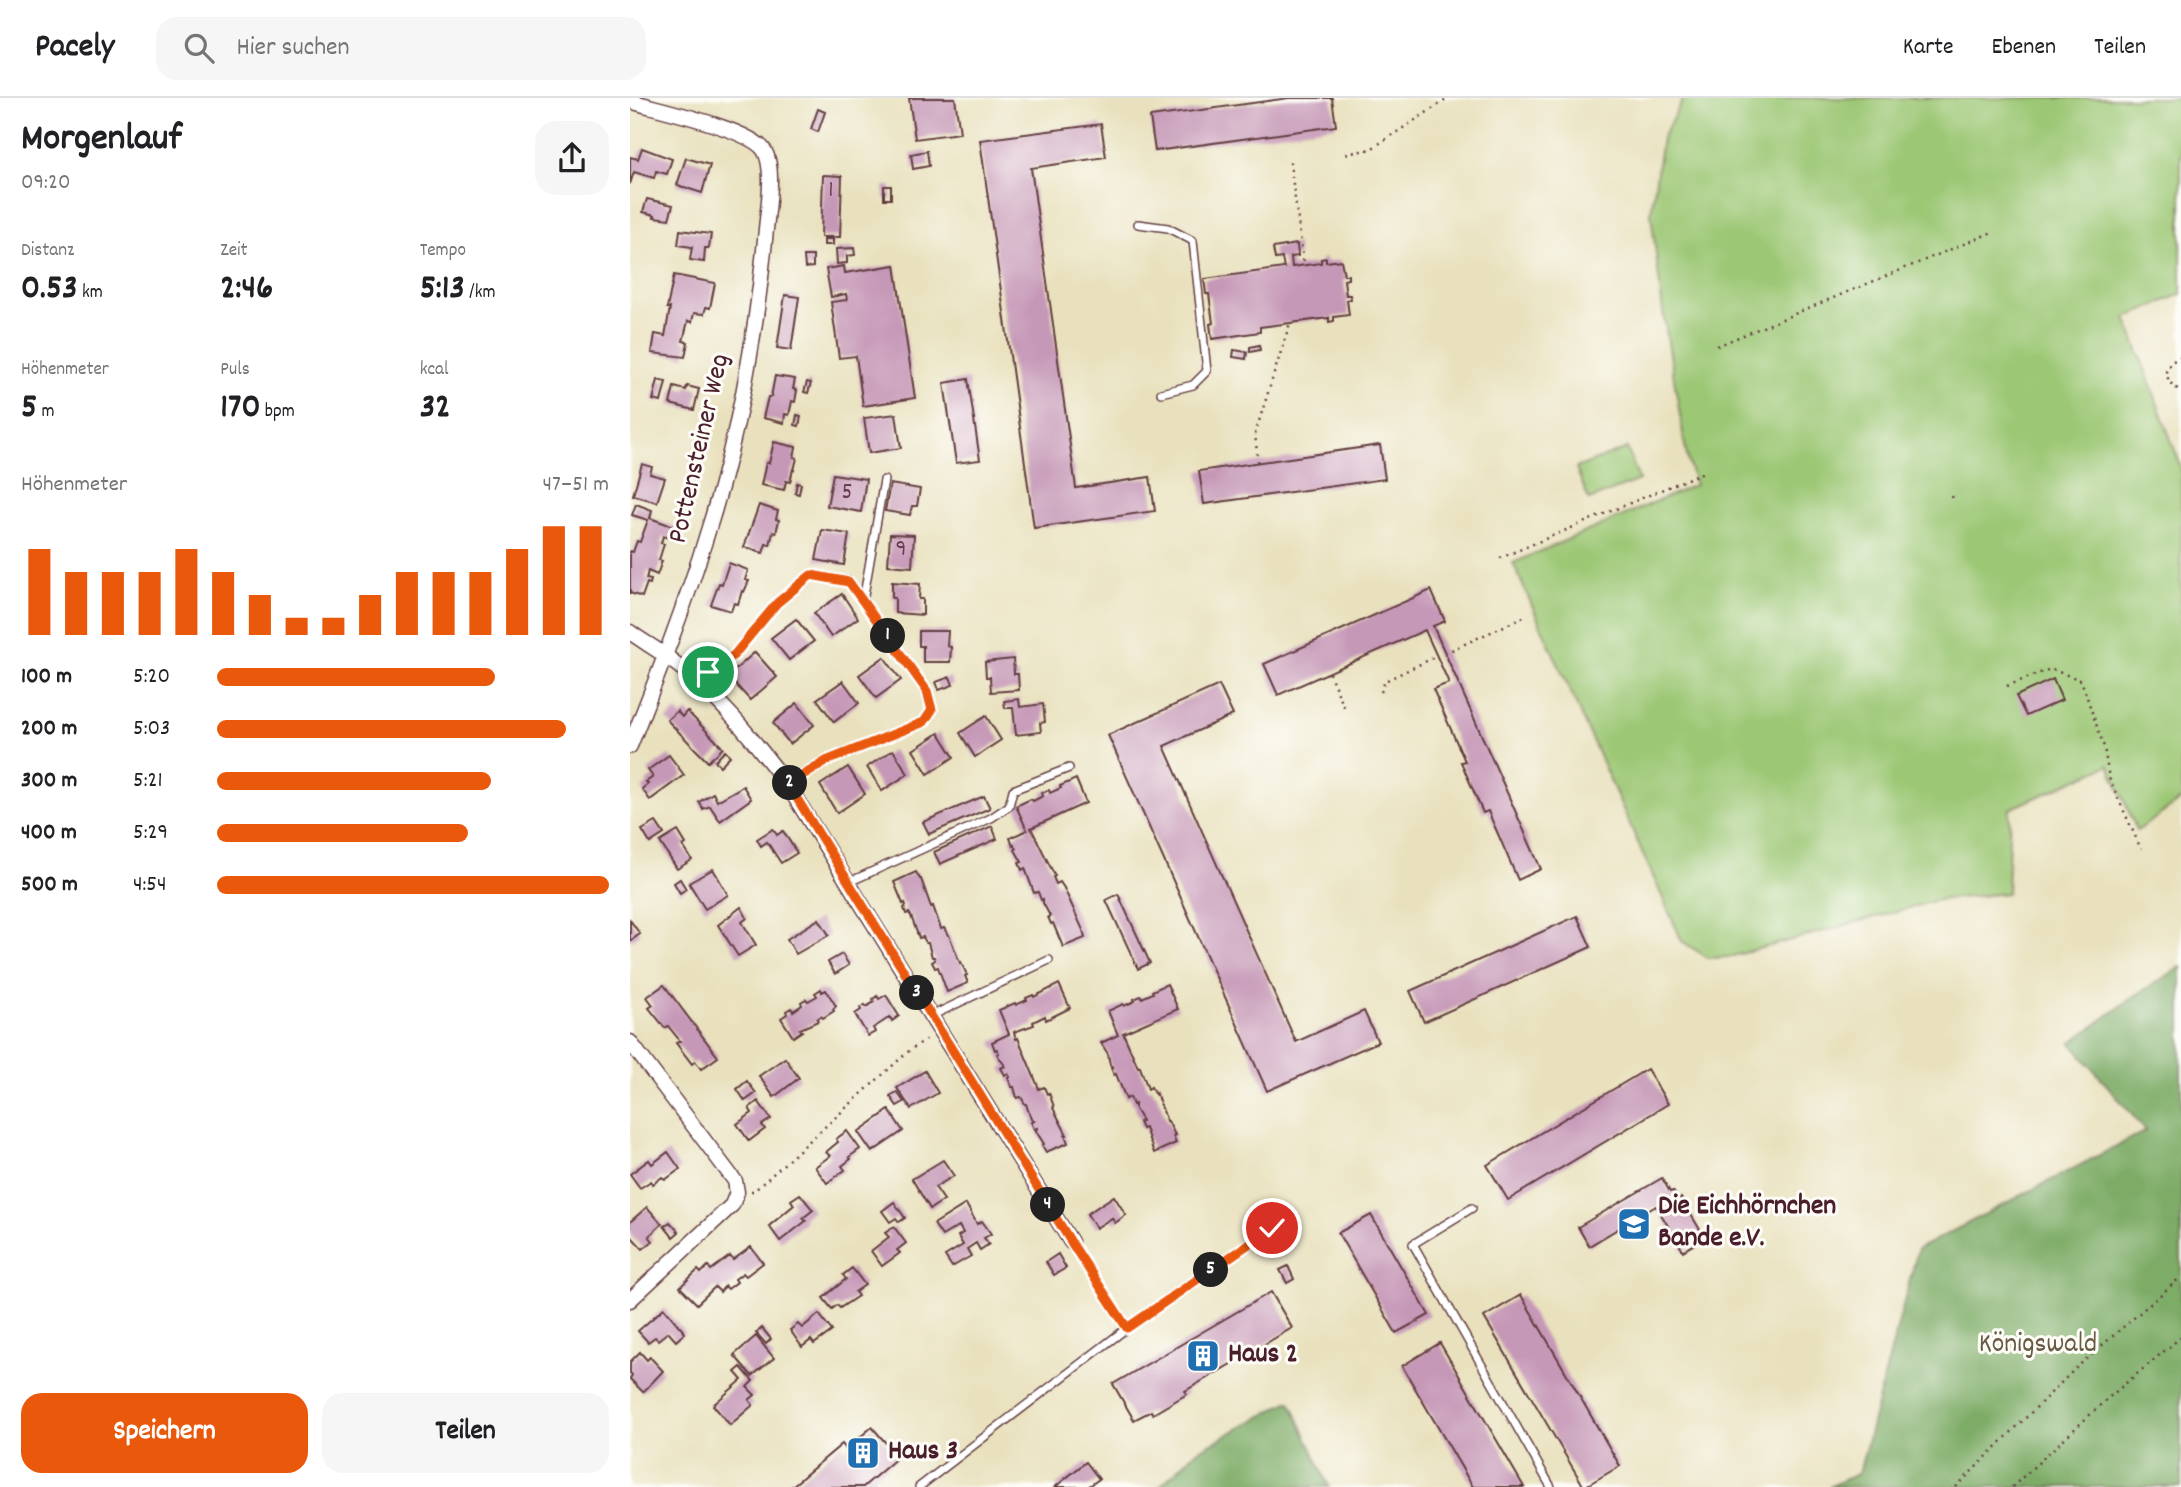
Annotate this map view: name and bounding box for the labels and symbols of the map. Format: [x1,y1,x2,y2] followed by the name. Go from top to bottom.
[828,174,834,208] house number: 1
[660,350,742,548] street label: Pottensteiner Weg
[841,476,853,510] house number: 5
[896,533,907,567] house number: 9
[870,618,906,654] pin: 1
[678,642,738,702] pin
[772,766,808,800] pin: 2
[900,976,934,1010] pin: 3
[1030,1188,1066,1222] pin: 4
[1658,1188,1836,1260] place label: Die Eichhörnchen Bande e.V.
[1242,1198,1302,1258] pin
[1615,1205,1653,1243] school or university icon: Die Eichhörnchen Bande e.V.
[1194,1252,1228,1288] pin: 5
[1979,1326,2097,1366] park label: Königswald
[1228,1336,1298,1376] place label: Haus 2
[1184,1337,1222,1375] building icon: Haus 2
[888,1433,958,1473] place label: Haus 3
[844,1434,882,1472] building icon: Haus 3

